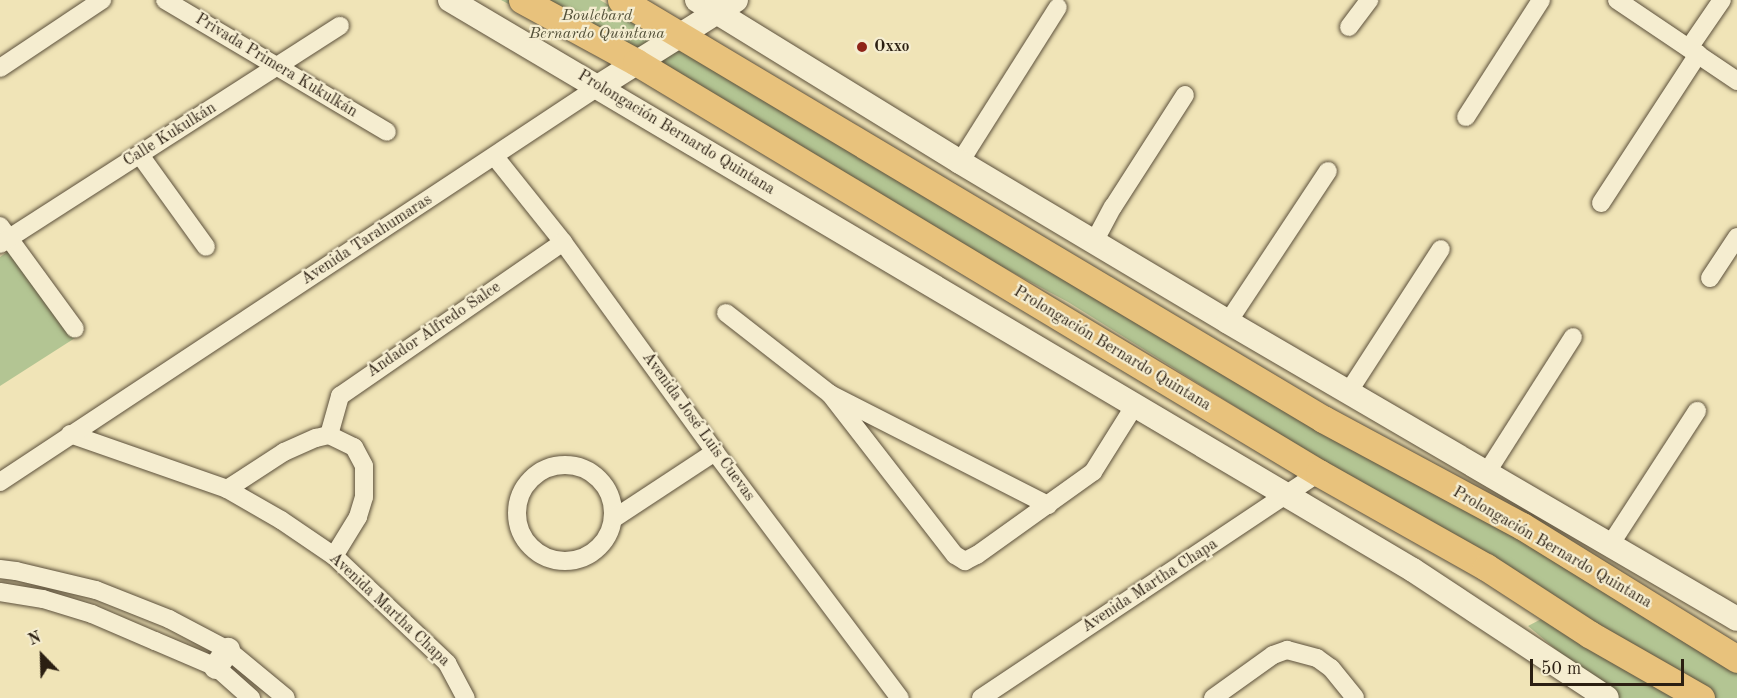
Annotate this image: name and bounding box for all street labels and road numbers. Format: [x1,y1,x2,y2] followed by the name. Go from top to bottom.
[191,10,361,122] street label: Privada Primera Kukulkán
[574,66,778,200] street label: Prolongación Bernardo Quintana
[120,99,220,171] street label: Calle Kukulkán
[298,191,436,289] street label: Avenida Tarahumaras
[363,278,505,382] street label: Andador Alfredo Salce
[1010,282,1214,416] street label: Prolongación Bernardo Quintana
[637,349,759,505] street label: Avenida José Luis Cuevas
[1449,483,1655,613] street label: Prolongación Bernardo Quintana
[1078,535,1222,637] street label: Avenida Martha Chapa
[325,549,453,671] street label: Avenida Martha Chapa

